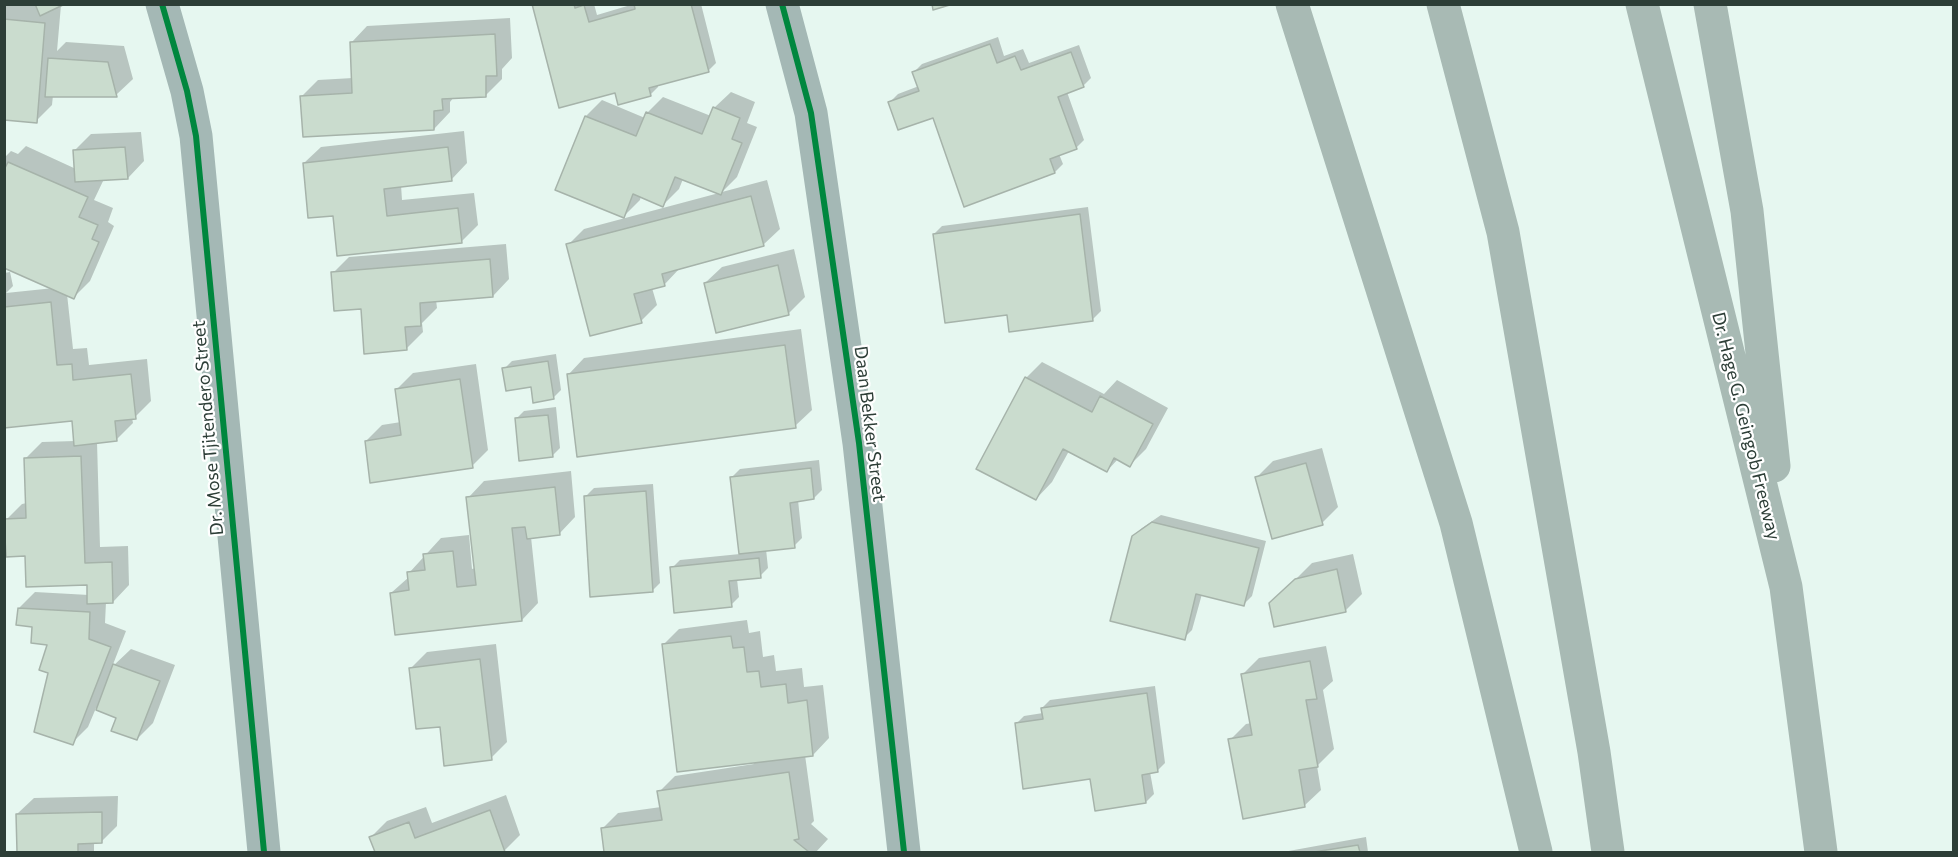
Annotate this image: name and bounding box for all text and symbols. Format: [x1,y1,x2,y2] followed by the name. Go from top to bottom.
[1707,310,1785,542] street label: Dr. Hage G. Geingob Freeway
[188,320,228,536] street label: Dr. Mose Tjitendero Street
[850,345,890,503] street label: Daan Bekker Street

